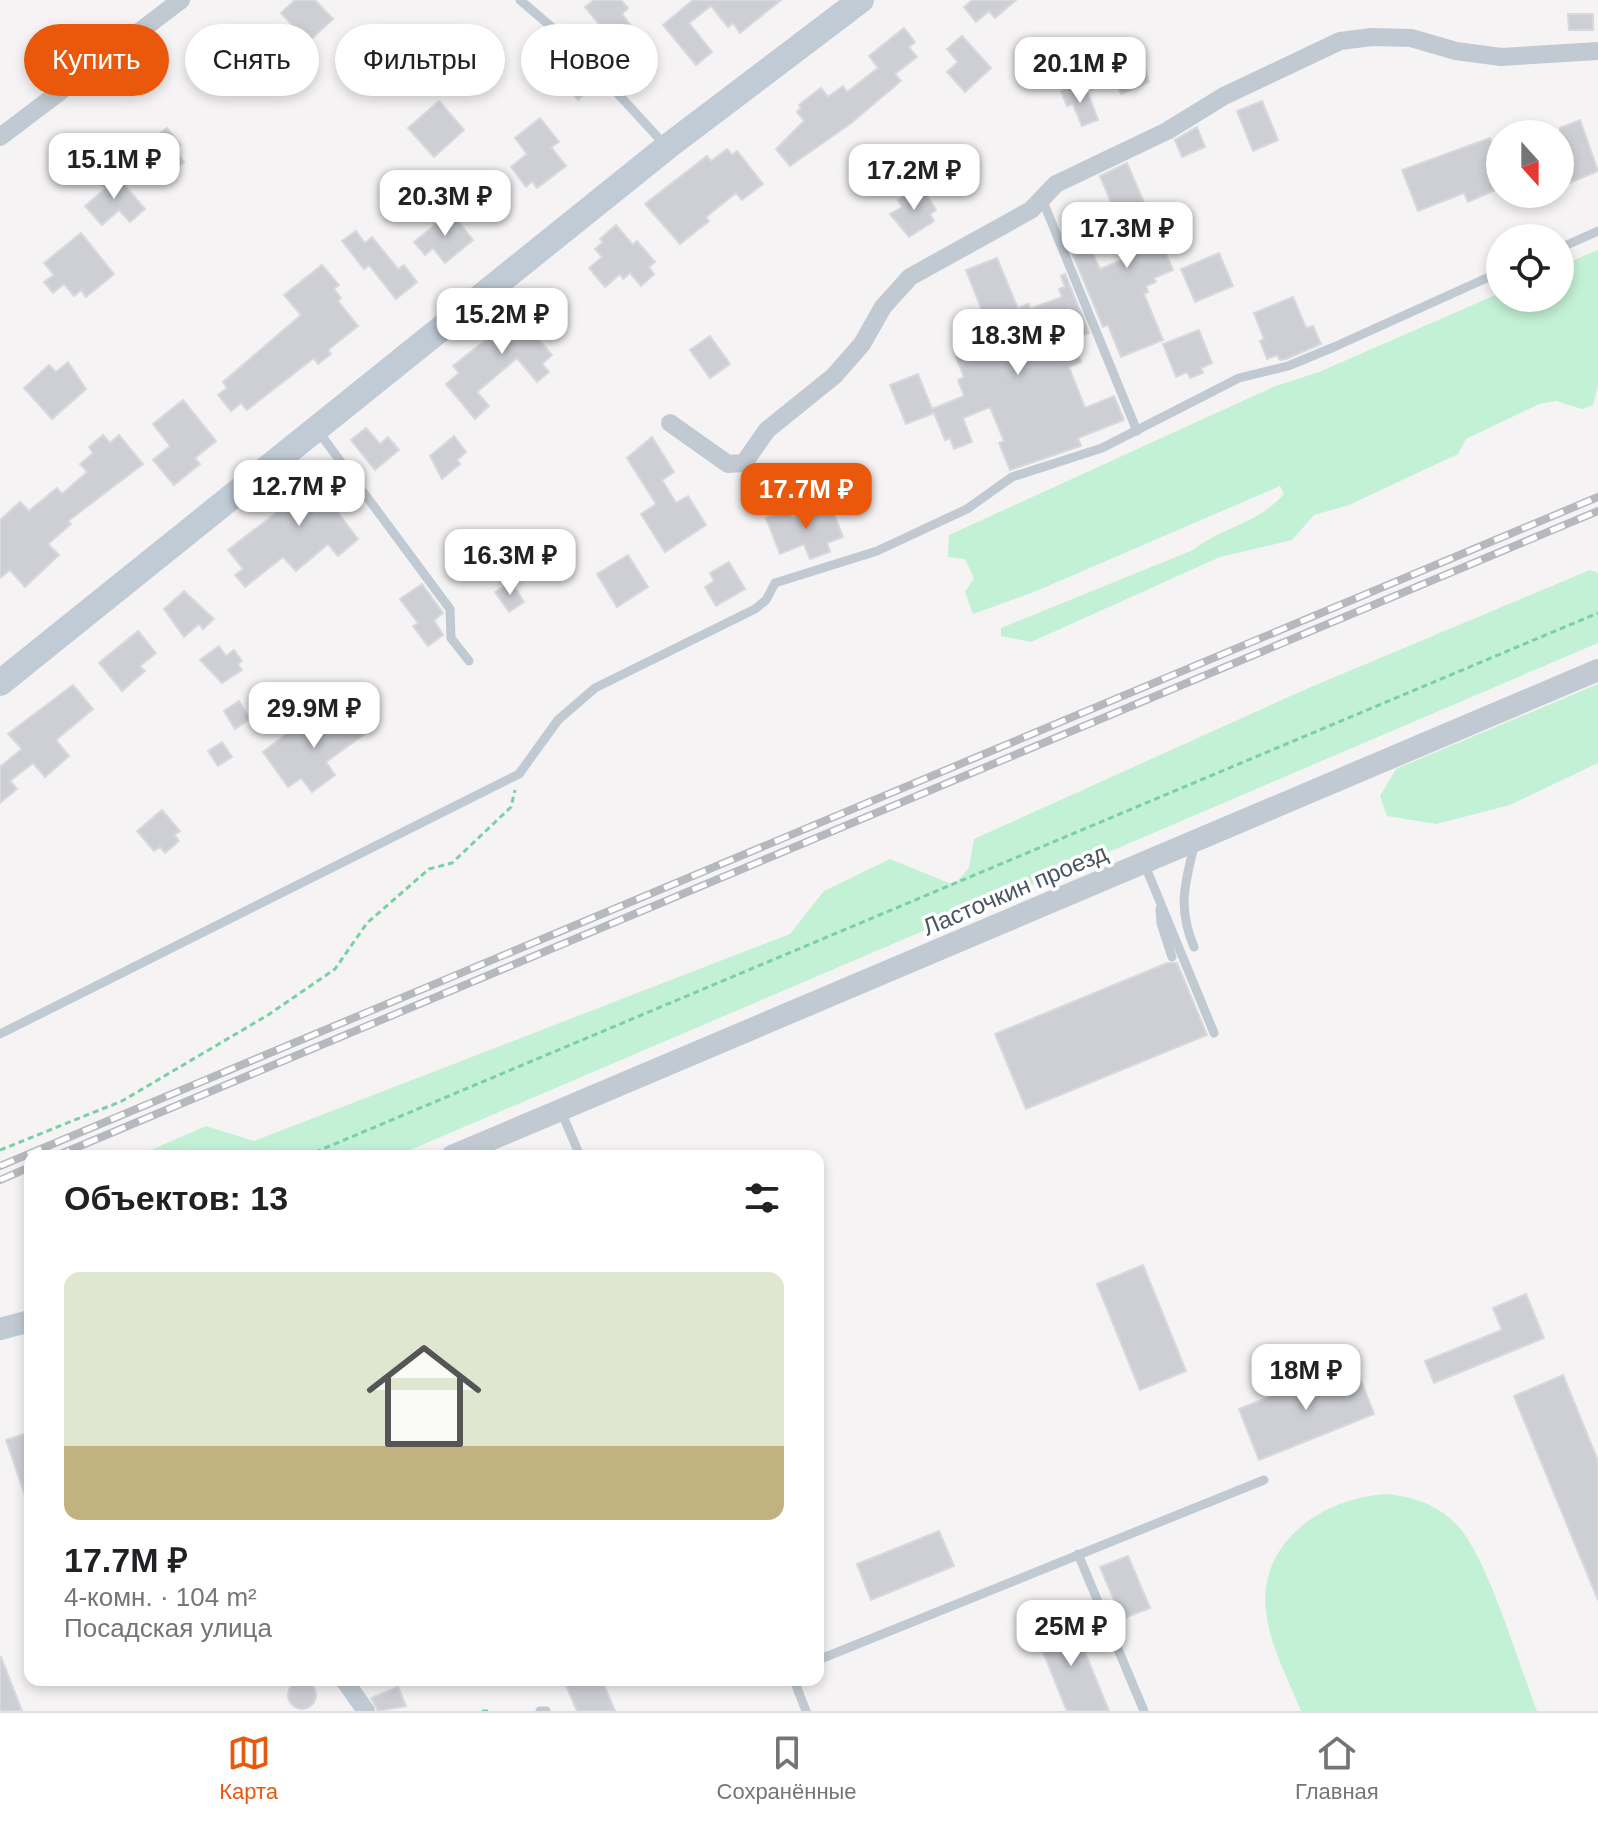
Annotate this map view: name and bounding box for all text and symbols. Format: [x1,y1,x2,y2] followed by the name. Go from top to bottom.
[24,24,169,96] chip: Купить
[185,24,319,96] chip: Снять
[335,24,505,96] chip: Фильтры
[521,24,658,96] chip: Новое
[1006,37,1154,105] pin: 20.1M ₽
[1033,48,1127,78] text: 20.1M ₽
[1486,120,1574,208] north arrow
[1486,120,1574,312] map controls
[40,133,188,201] pin: 15.1M ₽
[67,144,161,174] text: 15.1M ₽
[840,144,988,212] pin: 17.2M ₽
[867,155,961,185] text: 17.2M ₽
[371,170,519,238] pin: 20.3M ₽
[398,181,492,211] text: 20.3M ₽
[1053,202,1201,270] pin: 17.3M ₽
[1080,213,1174,243] text: 17.3M ₽
[1486,224,1574,312] button: locate
[428,288,576,356] pin: 15.2M ₽
[455,299,549,329] text: 15.2M ₽
[944,309,1092,377] pin: 18.3M ₽
[971,320,1065,350] text: 18.3M ₽
[225,460,373,528] pin: 12.7M ₽
[732,463,880,531] pin: 17.7M ₽
[252,471,346,501] text: 12.7M ₽
[759,474,853,504] text: 17.7M ₽
[436,529,584,597] pin: 16.3M ₽
[463,540,557,570] text: 16.3M ₽
[240,682,388,750] pin: 29.9M ₽
[267,693,361,723] text: 29.9M ₽
[918,838,1111,941] street label: Ласточкин проезд
[740,1176,784,1220] icon: filters
[64,1179,288,1217] text: Объектов: 13
[352,1324,496,1468] icon: home
[1250,1344,1362,1412] pin: 18M ₽
[1270,1355,1342,1385] text: 18M ₽
[64,1541,188,1579] text: 17.7M ₽
[64,1582,257,1612] text: 4-комн. · 104 m²
[1015,1600,1127,1668] pin: 25M ₽
[1035,1611,1107,1641] text: 25M ₽
[64,1613,272,1643] text: Посадская улица
[219,1731,278,1805] tab: Карта
[717,1731,857,1805] tab: Сохранённые
[1295,1731,1379,1805] tab: Главная

